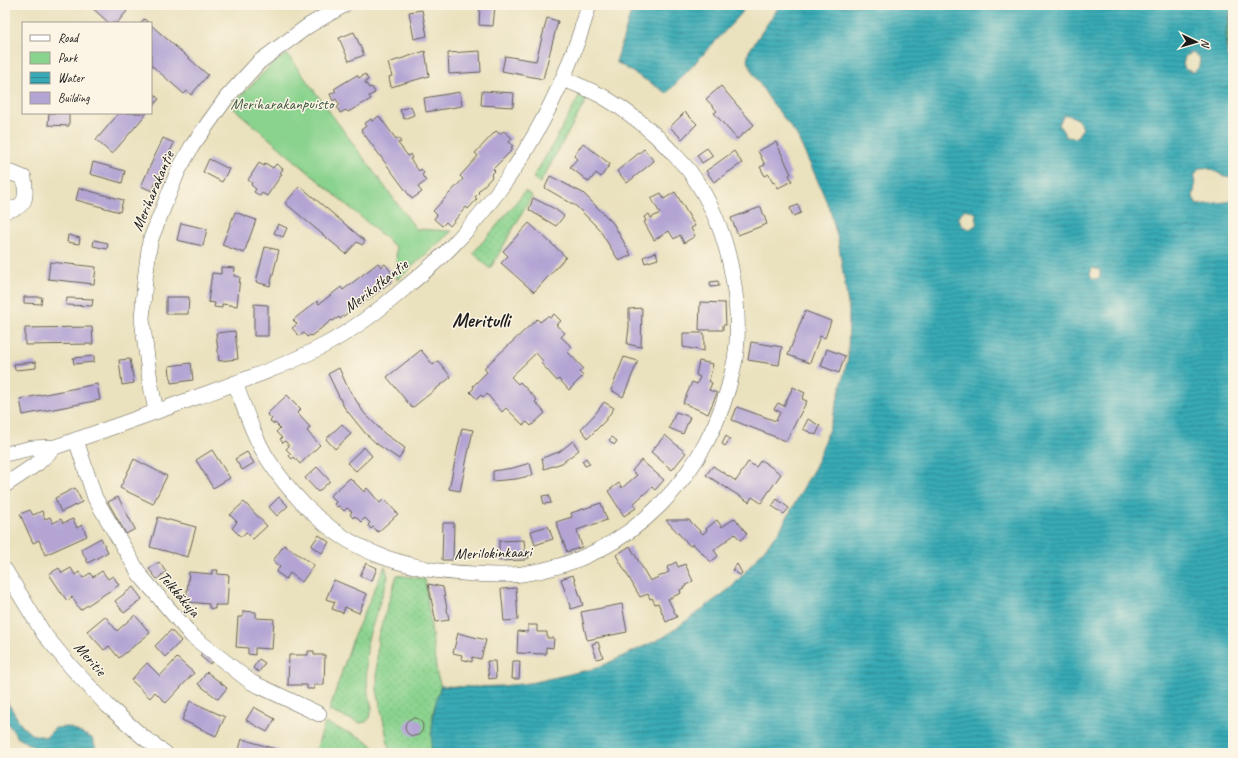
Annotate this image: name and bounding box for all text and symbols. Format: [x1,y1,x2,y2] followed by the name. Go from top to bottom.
[22,22,152,114] legend
[1176,22,1216,62] north arrow
[58,30,80,46] text: Road
[1199,39,1213,49] text: N
[58,50,79,66] text: Park
[58,70,86,86] text: Water
[58,90,90,106] text: Building
[231,94,336,114] park label: Meriharakanpuisto
[127,146,180,234] street label: Meriharakantie
[340,254,413,317] street label: Merikotkantie
[452,308,513,333] district label: Meritulli
[454,542,534,564] street label: Merilokinkaari
[154,567,205,622] street label: Telkkäkuja
[70,638,112,682] street label: Meritie

